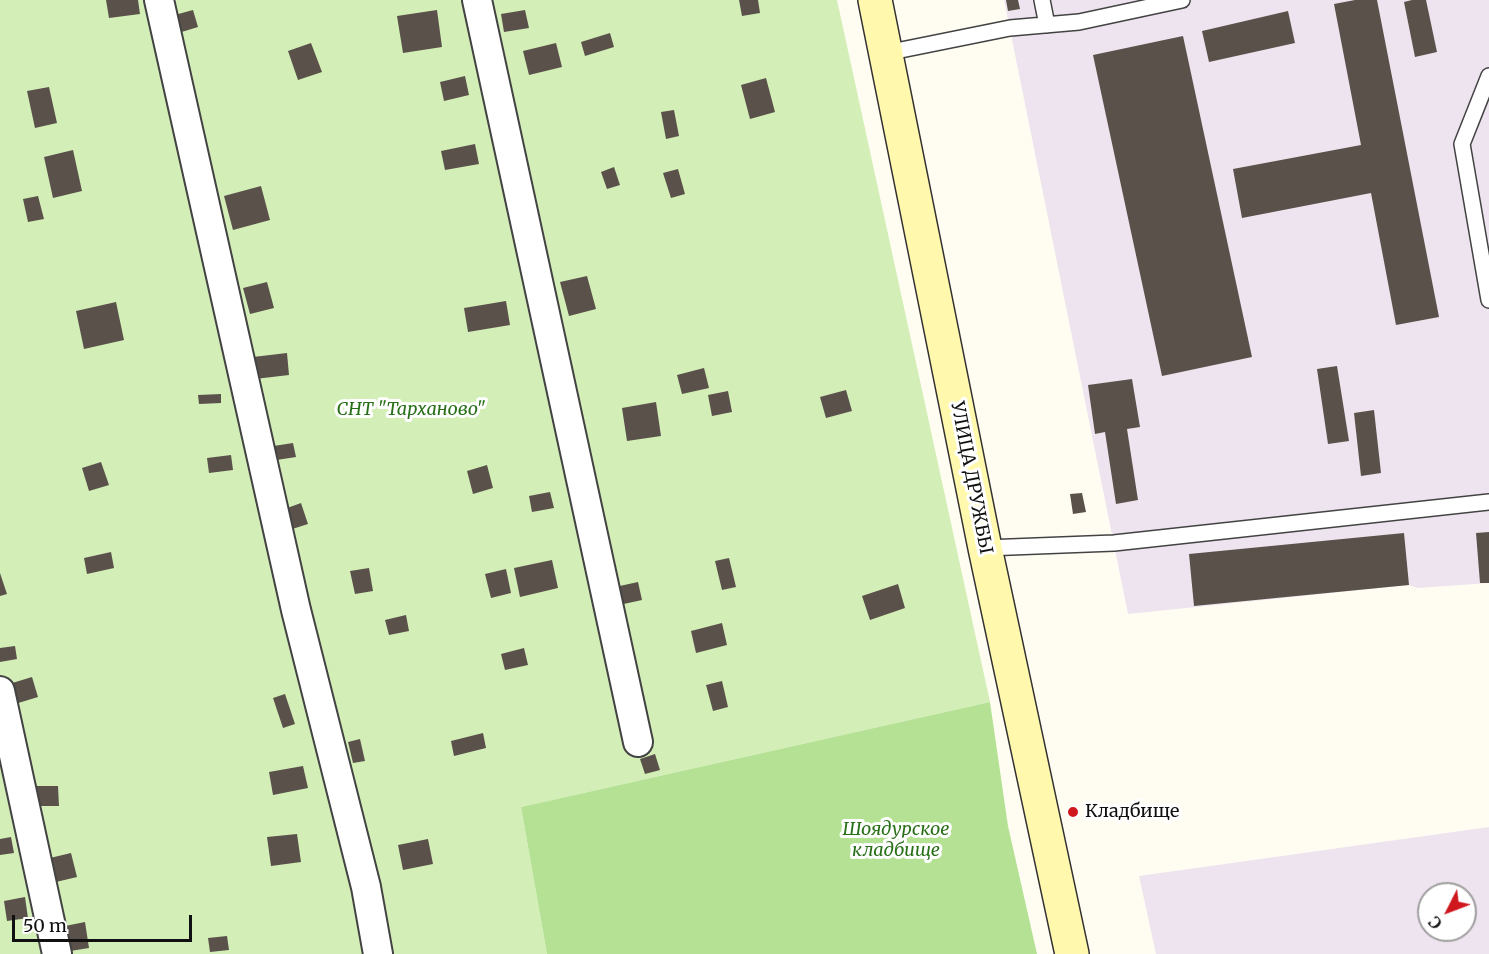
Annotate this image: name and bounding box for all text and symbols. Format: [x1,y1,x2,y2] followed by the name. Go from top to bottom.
[337,399,485,421] park label: СНТ "Тарханово"
[946,400,996,556] street label: УЛИЦА ДРУЖБЫ
[1085,801,1179,823] place label: Кладбище
[1066,805,1080,819] marker: Кладбище
[843,819,949,862] park label: Шоядурское кладбище
[1417,882,1477,942] north arrow
[15,903,195,941] scale bar
[1424,912,1446,933] text: С
[23,914,67,937] text: 50 m

